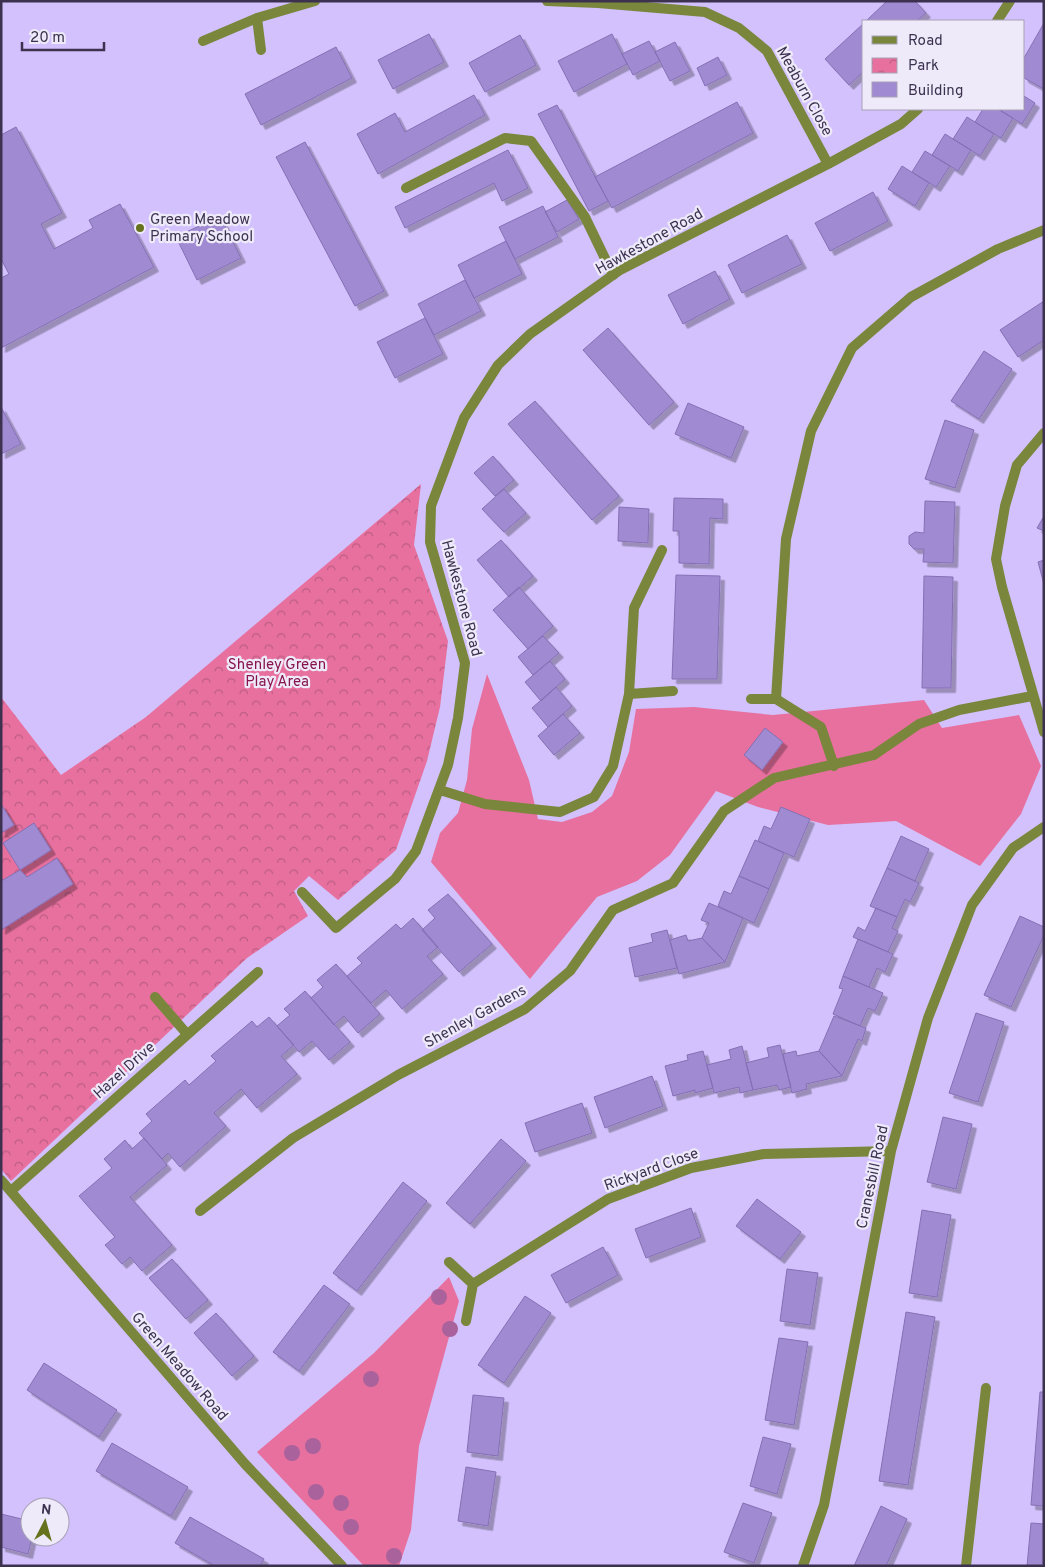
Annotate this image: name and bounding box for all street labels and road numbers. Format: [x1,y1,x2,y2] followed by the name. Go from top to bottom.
[771,44,836,140] street label: Meaburn Close
[593,205,707,280] street label: Hawkestone Road
[436,538,485,659] street label: Hawkestone Road
[421,981,530,1053] street label: Shenley Gardens
[90,1038,160,1104] street label: Hazel Drive
[853,1124,894,1231] street label: Cranesbill Road
[602,1145,701,1196] street label: Rickyard Close
[126,1309,231,1425] street label: Green Meadow Road

